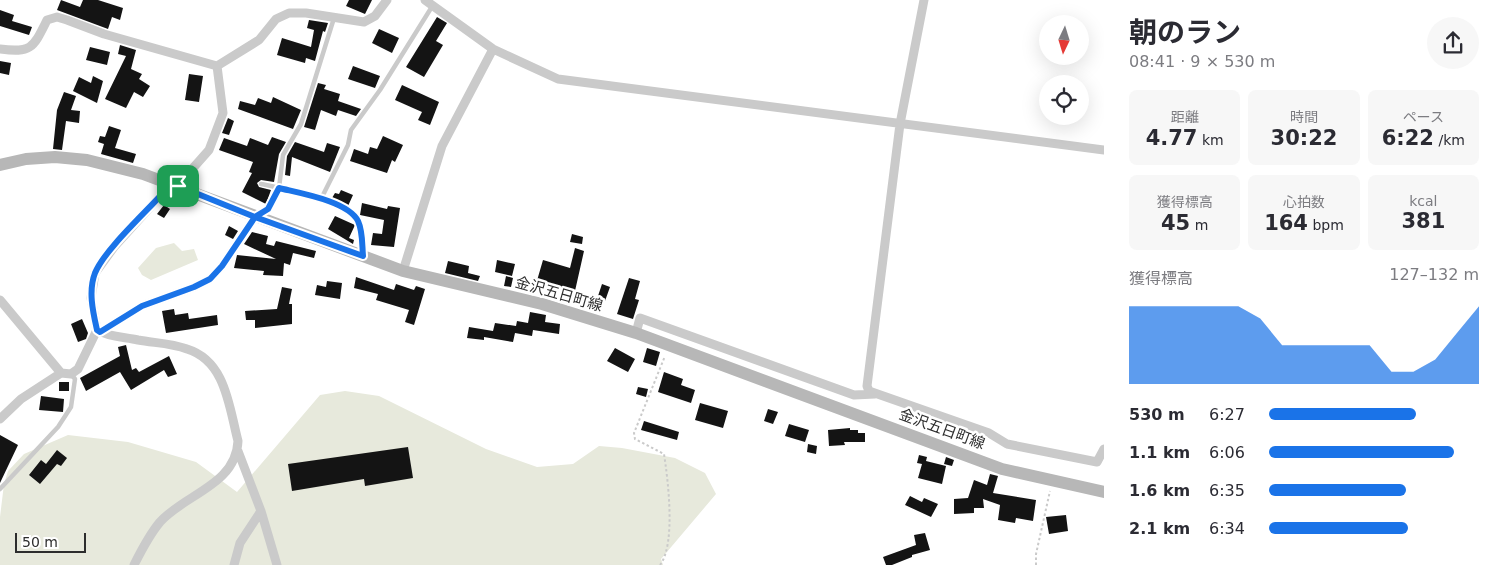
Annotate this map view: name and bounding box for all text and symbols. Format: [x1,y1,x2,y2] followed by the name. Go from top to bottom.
[1039,15,1089,65] north arrow
[1039,15,1089,125] map controls
[1129,16,1241,49] text: 朝のラン
[1427,17,1479,69] button: share
[1129,52,1275,71] text: 08:41 · 9 × 530 m
[1039,75,1089,125] button: locate
[1171,109,1199,125] text: 距離
[1290,109,1318,125] text: 時間
[1403,109,1444,125] text: ペース
[1146,126,1197,150] text: 4.77
[1271,126,1337,150] text: 30:22
[1382,126,1434,150] text: 6:22
[1197,132,1224,148] text: km
[1434,132,1465,148] text: /km
[157,165,199,207] pin
[164,172,192,200] icon: arrive
[1409,193,1437,209] text: kcal
[1157,194,1213,210] text: 獲得標高
[1283,194,1325,210] text: 心拍数
[1401,209,1445,233] text: 381
[1161,211,1190,235] text: 45
[1264,211,1308,235] text: 164
[1190,217,1208,233] text: m
[1308,217,1344,233] text: bpm
[1389,265,1479,284] text: 127–132 m
[1129,269,1193,288] text: 獲得標高
[513,273,605,315] street label: 金沢五日町線
[897,405,987,453] street label: 金沢五日町線
[1129,405,1185,424] text: 530 m
[1209,405,1245,424] text: 6:27
[1129,443,1190,462] text: 1.1 km
[1209,443,1245,462] text: 6:06
[1129,481,1190,500] text: 1.6 km
[1209,481,1245,500] text: 6:35
[1129,519,1190,538] text: 2.1 km
[1209,519,1245,538] text: 6:34
[15,530,86,553] scale bar
[22,534,58,550] text: 50 m

